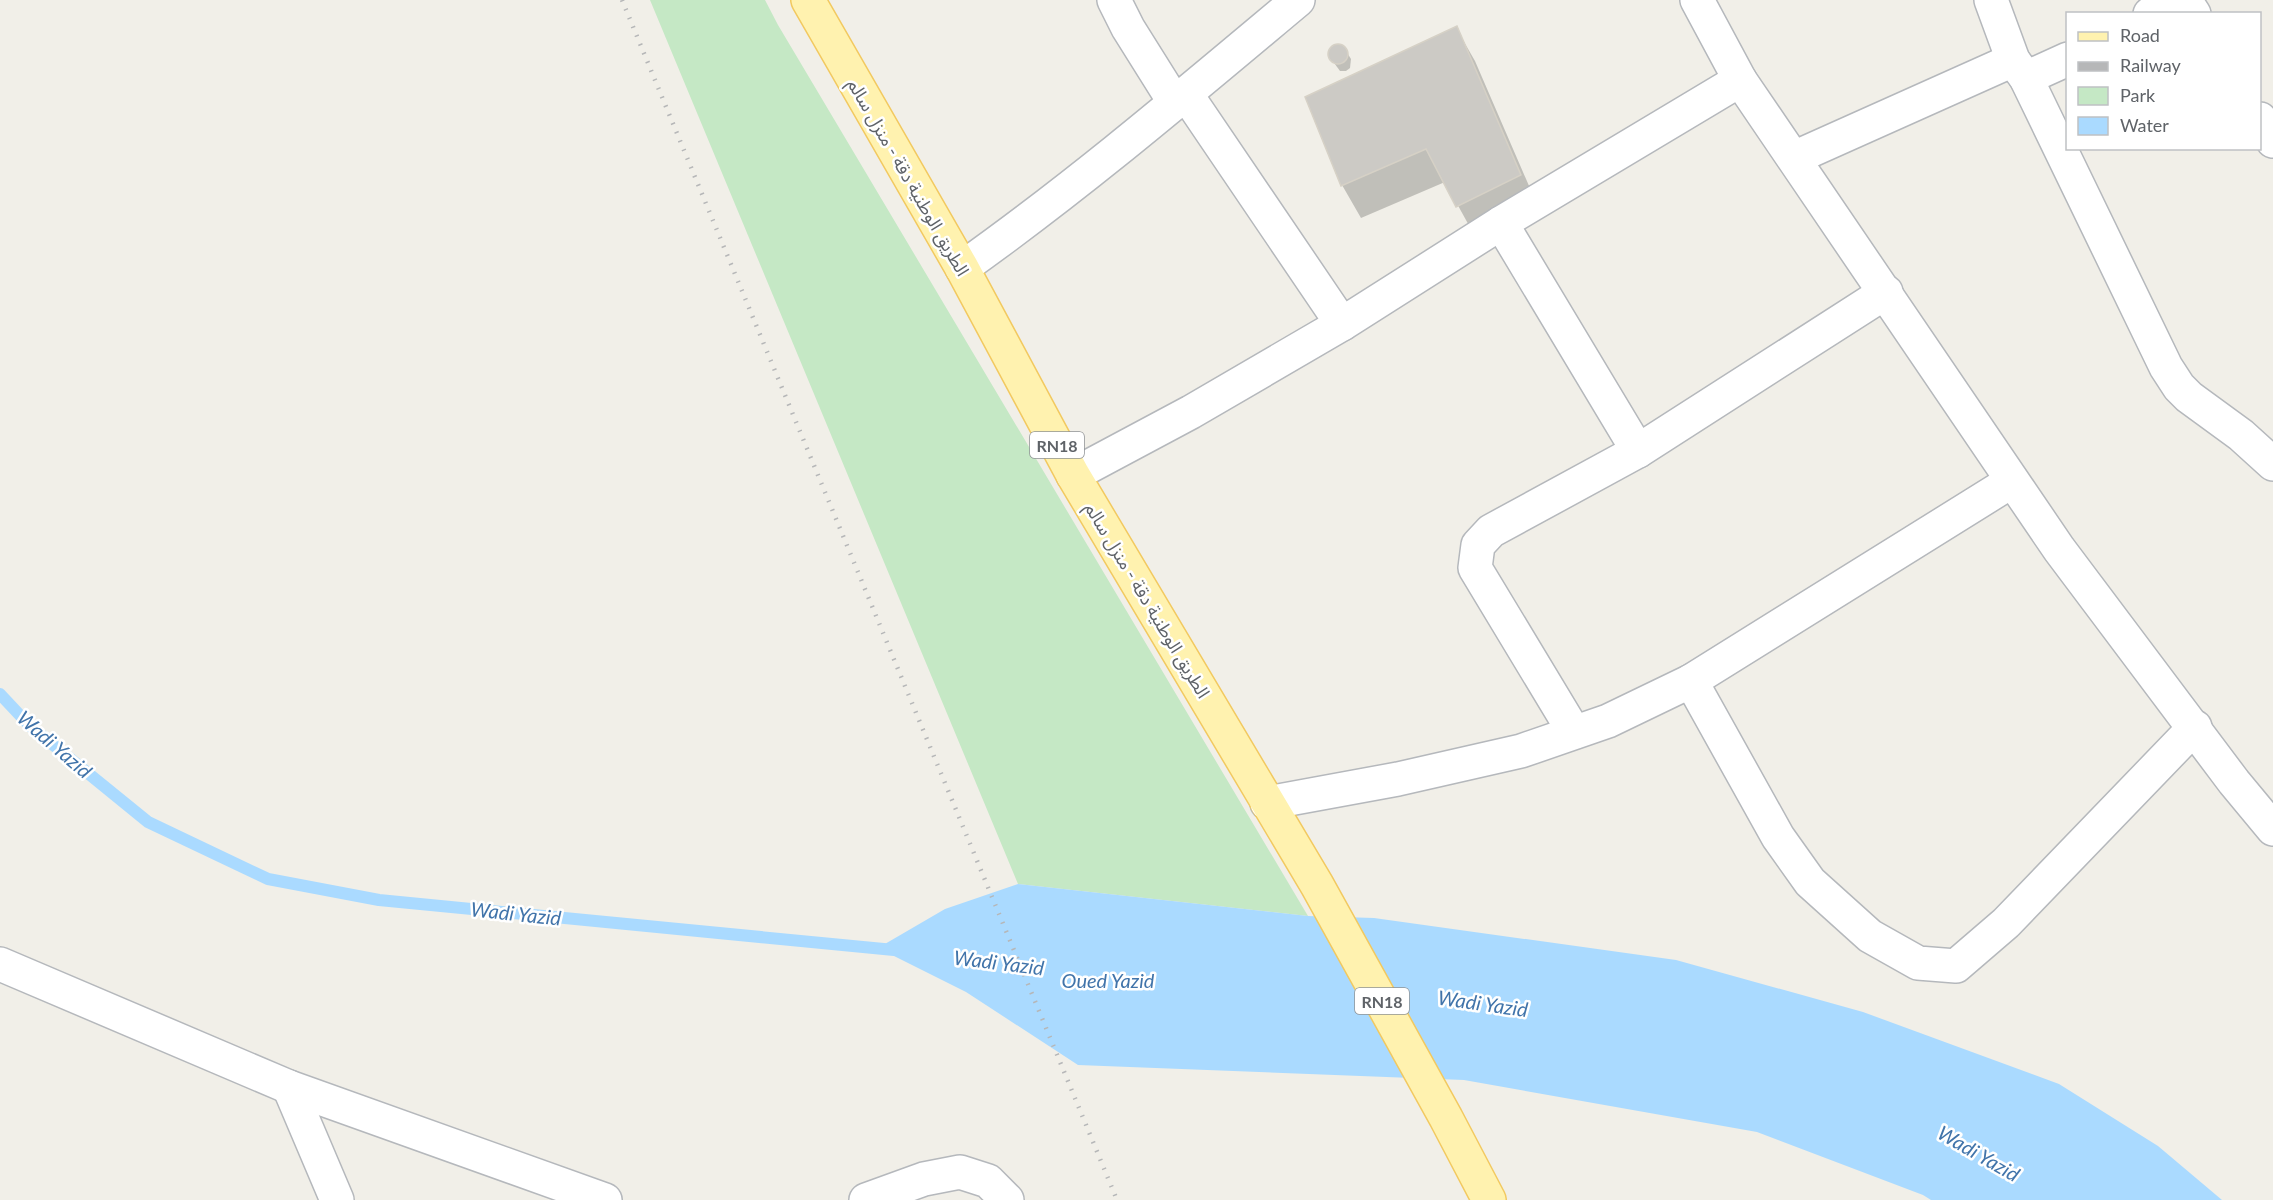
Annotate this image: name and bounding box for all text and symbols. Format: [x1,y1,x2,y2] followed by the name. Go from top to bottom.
[2066,12,2261,150] legend
[2120,24,2160,46] text: Road
[2120,54,2181,76] text: Railway
[841,74,975,281] street label: الطريق الوطنية دقة - منزل سالم
[2120,84,2156,106] text: Park
[2120,114,2169,136] text: Water
[1030,432,1084,458] road number: RN18
[1078,498,1215,703] street label: الطريق الوطنية دقة - منزل سالم
[13,705,97,783] water label: Wadi Yazid
[470,896,563,930] water label: Wadi Yazid
[953,945,1046,979] water label: Wadi Yazid
[1062,968,1155,992] water label: Oued Yazid
[1436,985,1530,1021] water label: Wadi Yazid
[1355,988,1409,1014] road number: RN18
[1934,1120,2025,1186] water label: Wadi Yazid

